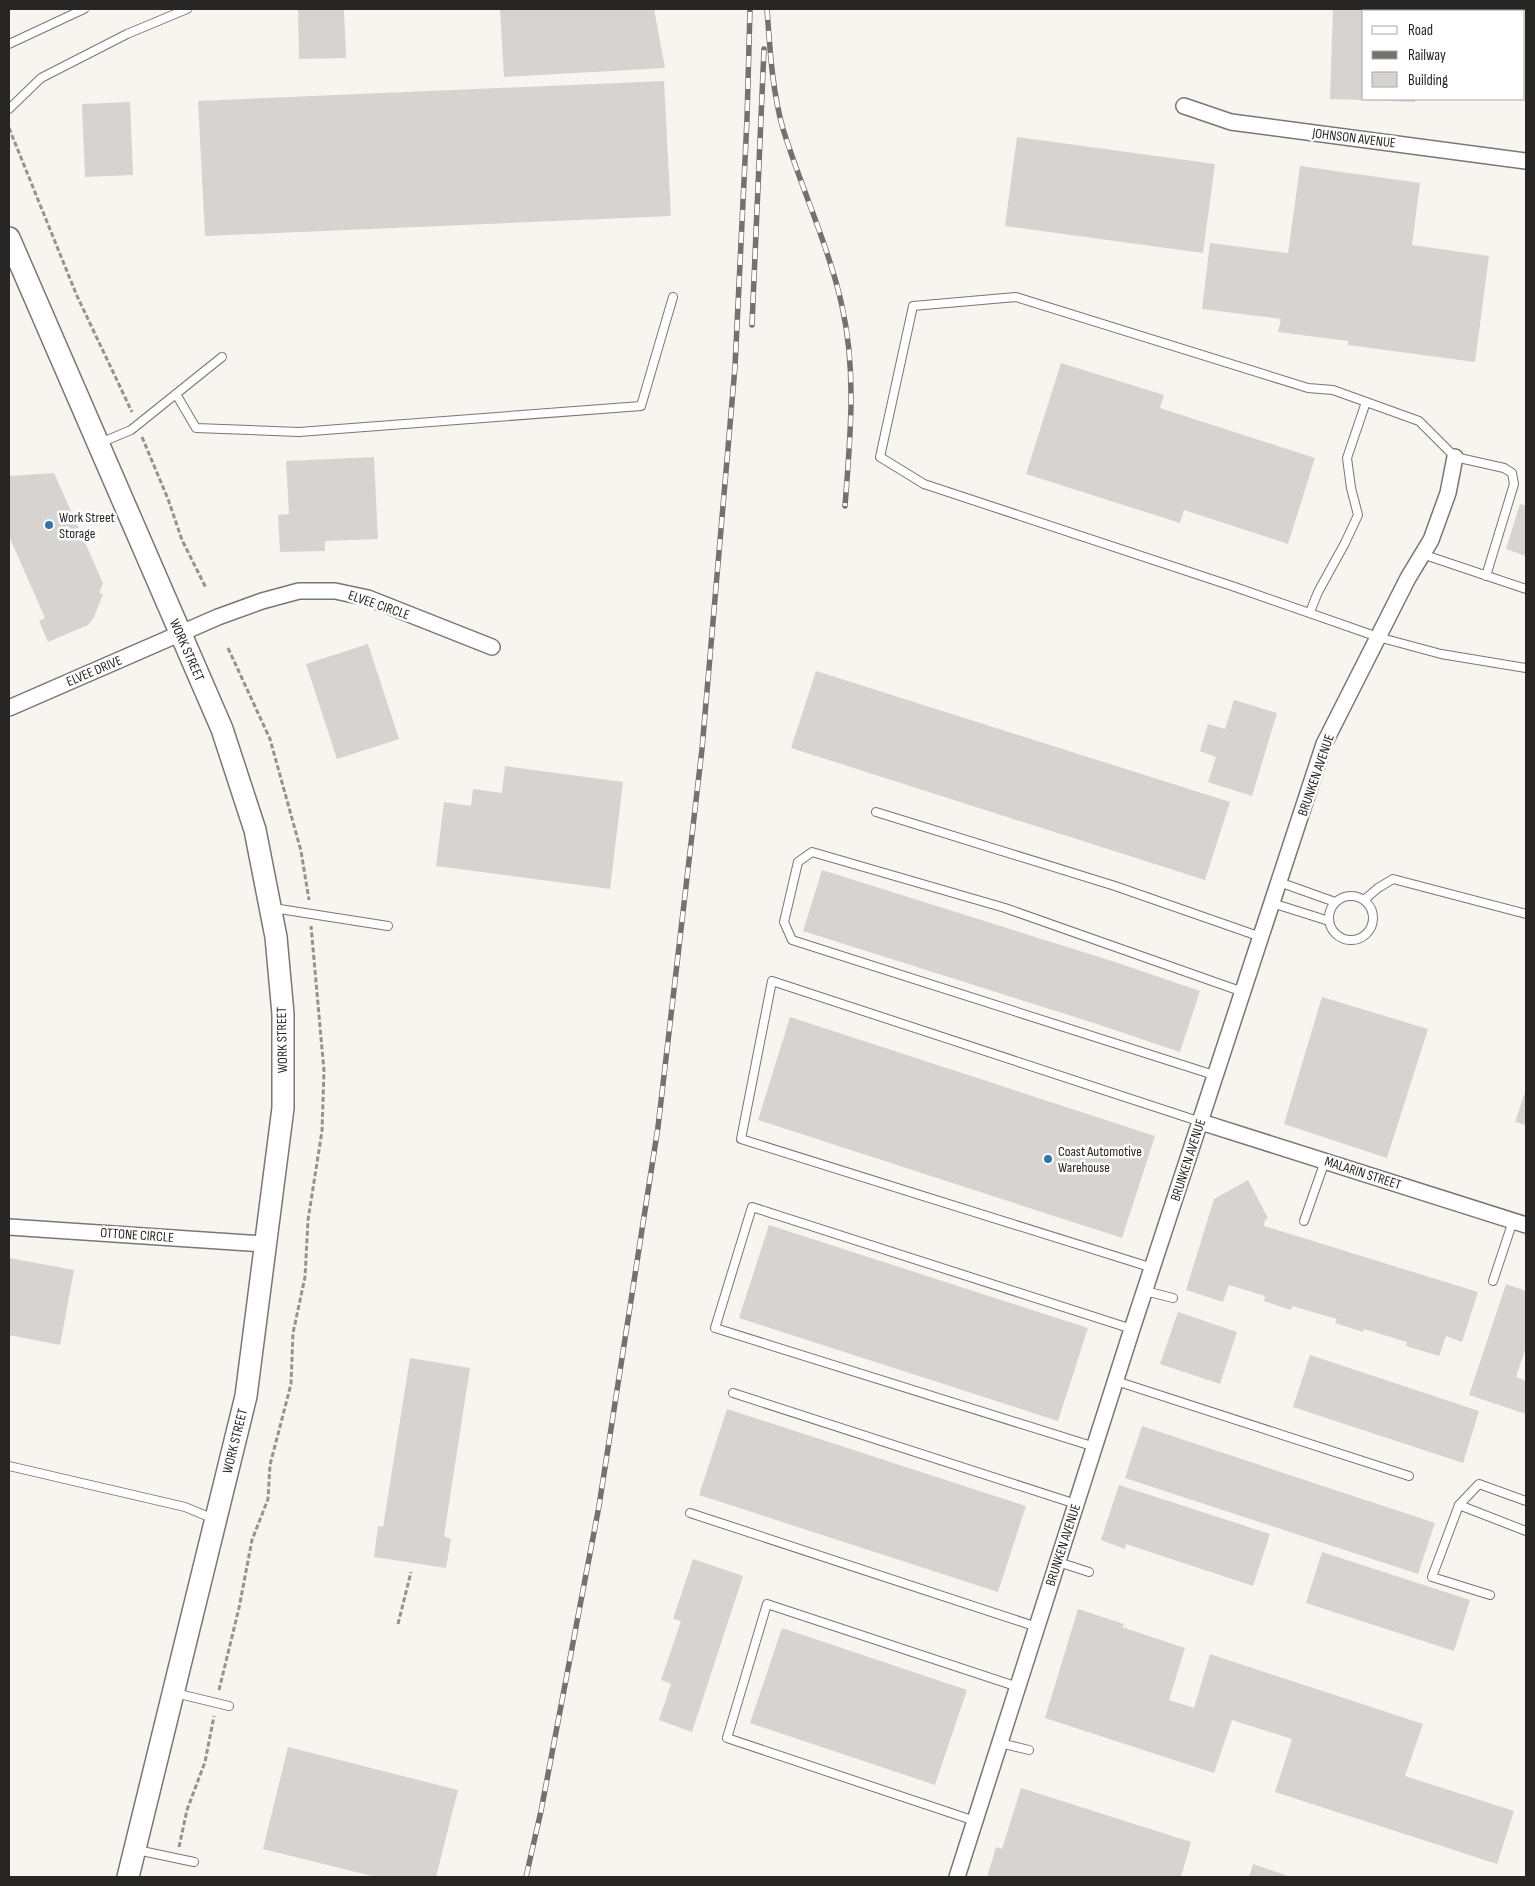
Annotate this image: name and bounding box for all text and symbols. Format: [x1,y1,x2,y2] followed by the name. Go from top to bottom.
[1362,10,1525,100] legend
[1408,21,1433,40] text: Road
[1408,46,1446,65] text: Railway
[1408,71,1448,90] text: Building
[1310,124,1397,152] street label: JOHNSON AVENUE
[59,509,115,542] place label: Work Street Storage
[43,519,55,531] marker: Work Street Storage
[346,587,412,624] street label: ELVEE CIRCLE
[166,616,208,684] street label: WORK STREET
[64,652,124,690] street label: ELVEE DRIVE
[1294,732,1338,818] street label: BRUNKEN AVENUE
[273,1006,291,1073] street label: WORK STREET
[1167,1116,1209,1203] street label: BRUNKEN AVENUE
[1058,1143,1142,1176] place label: Coast Automotive Warehouse
[1042,1153,1054,1165] marker: Coast Automotive Warehouse
[1323,1153,1404,1193] street label: MALARIN STREET
[100,1224,175,1246] street label: OTTONE CIRCLE
[219,1406,251,1475] street label: WORK STREET
[1042,1501,1084,1588] street label: BRUNKEN AVENUE

